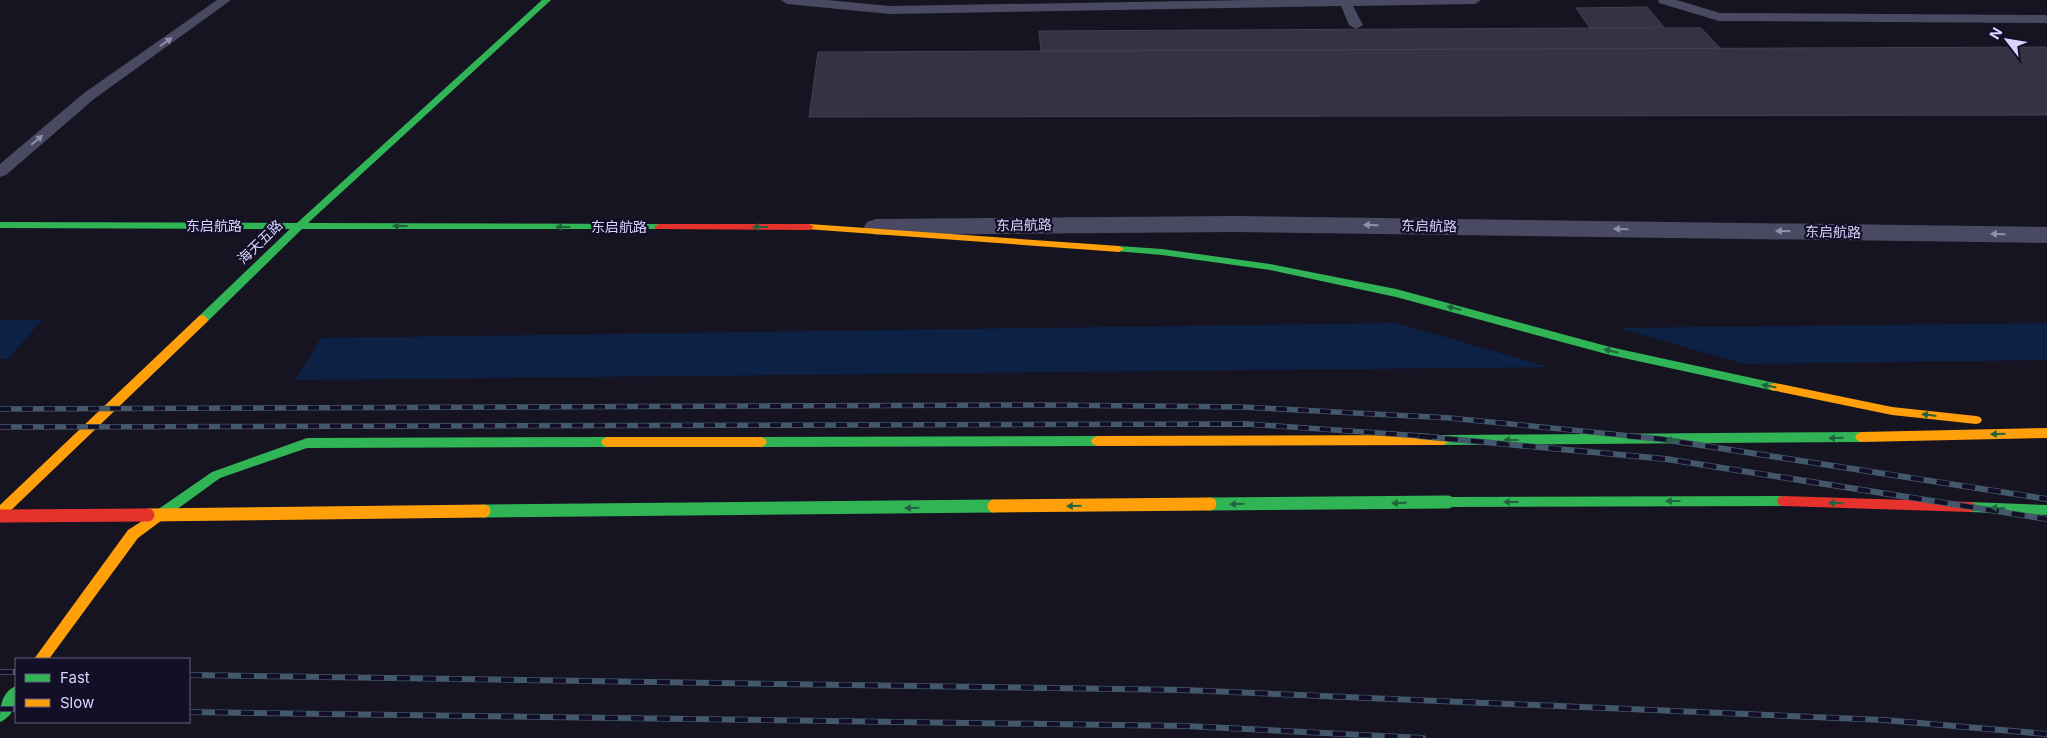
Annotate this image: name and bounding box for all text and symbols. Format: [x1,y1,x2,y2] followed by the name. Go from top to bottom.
[1982,15,2032,65] north arrow
[1985,24,2005,42] text: N
[159,36,172,47] one-way arrow
[30,134,43,145] one-way arrow
[234,216,286,267] street label: 海天五路
[996,216,1052,233] street label: 东启航路
[186,217,242,234] street label: 东启航路
[1401,217,1457,234] street label: 东启航路
[591,218,647,235] street label: 东启航路
[1363,221,1379,229] one-way arrow
[392,222,408,230] one-way arrow
[554,223,570,231] one-way arrow
[752,223,768,231] one-way arrow
[1805,223,1861,240] street label: 东启航路
[1613,225,1629,233] one-way arrow
[1775,227,1791,235] one-way arrow
[1990,230,2006,238] one-way arrow
[1446,304,1461,312] one-way arrow
[1603,347,1618,355] one-way arrow
[1762,382,1777,390] one-way arrow
[1921,411,1937,419] one-way arrow
[1990,430,2006,438] one-way arrow
[1828,434,1844,442] one-way arrow
[1503,436,1519,444] one-way arrow
[1665,436,1681,444] one-way arrow
[1665,497,1681,505] one-way arrow
[1503,498,1519,506] one-way arrow
[1828,498,1844,506] one-way arrow
[1391,499,1407,507] one-way arrow
[1229,500,1245,508] one-way arrow
[1066,502,1082,510] one-way arrow
[904,504,920,512] one-way arrow
[1990,504,2006,512] one-way arrow
[15,658,190,723] legend
[60,668,90,687] text: Fast
[60,693,94,712] text: Slow

